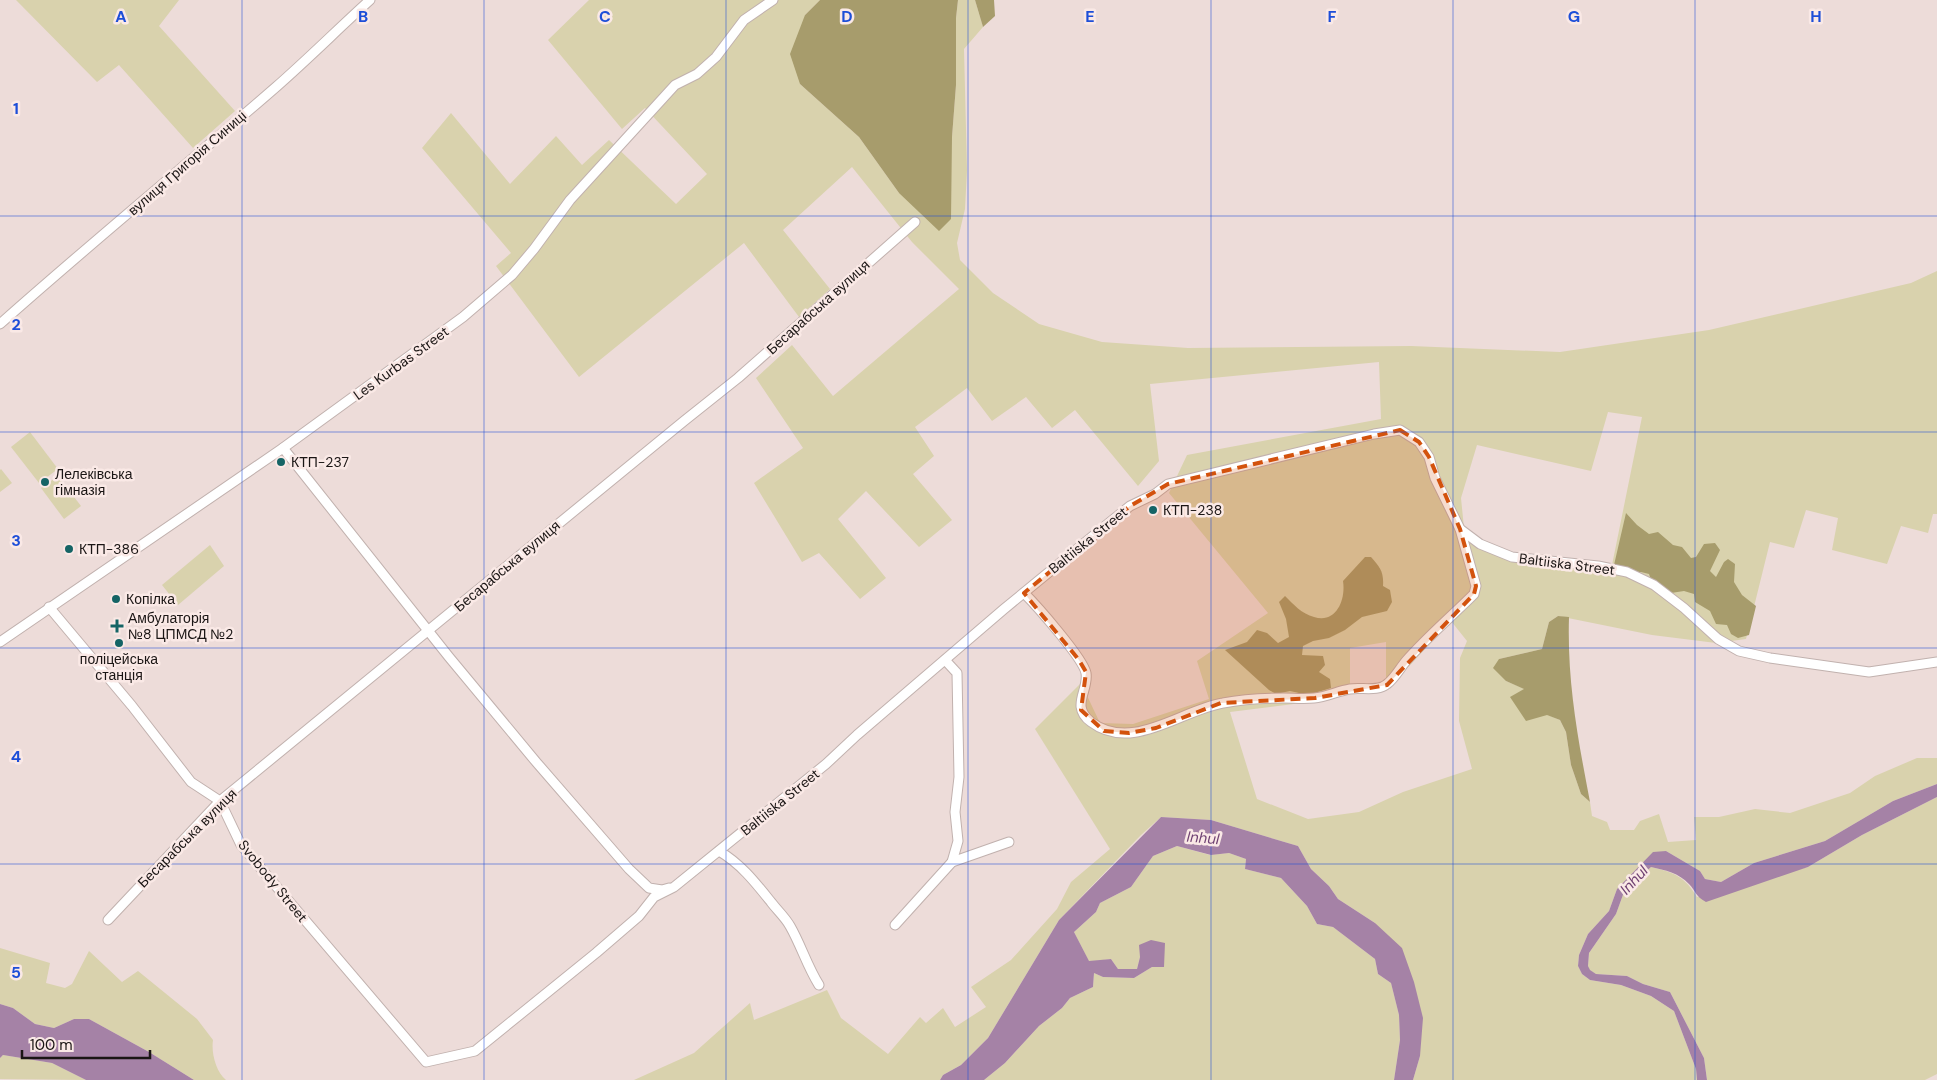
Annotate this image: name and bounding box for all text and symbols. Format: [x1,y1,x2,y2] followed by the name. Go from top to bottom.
[115,6,127,27] text: A
[358,6,368,27] text: B
[599,6,611,27] text: C
[841,6,853,27] text: D
[1085,6,1095,27] text: E
[1328,6,1337,27] text: F
[1568,6,1580,27] text: G
[1810,6,1822,27] text: H
[13,98,19,119] text: 1
[124,107,250,219] street label: вулиця Григорія Синиці
[763,256,873,358] street label: Бесарабська вулиця
[11,314,21,335] text: 2
[350,322,452,404] street label: Les Kurbas Street
[291,453,349,471] place label: КТП-237
[275,456,287,468] marker: КТП-237
[55,465,133,499] place label: Лелеківська гімназія
[39,476,51,488] marker: Лелеківська гімназія
[1163,501,1222,519] place label: КТП-238
[1045,503,1131,577] street label: Baltiiska Street
[1147,504,1159,516] marker: КТП-238
[450,516,564,616] street label: Бесарабська вулиця
[11,530,21,551] text: 3
[79,540,139,558] place label: КТП-386
[63,543,75,555] marker: КТП-386
[1518,549,1616,579] street label: Baltiiska Street
[126,590,175,608] place label: Копілка
[110,593,122,605] marker: Копілка
[128,609,233,643] place label: Амбулаторія №8 ЦПМСД №2
[110,619,124,633] marker: Амбулаторія №8 ЦПМСД №2
[113,637,125,649] marker: поліцейська станція
[80,650,158,684] place label: поліцейська станція
[11,746,21,767] text: 4
[737,765,823,839] street label: Baltiiska Street
[134,785,240,891] street label: Бесарабська вулиця
[1186,827,1221,849] water label: Inhul
[234,836,312,926] street label: Svobody Street
[1616,861,1653,899] water label: Inhul
[11,962,21,983] text: 5
[22,1028,150,1060] scale bar
[30,1035,73,1055] text: 100 m

